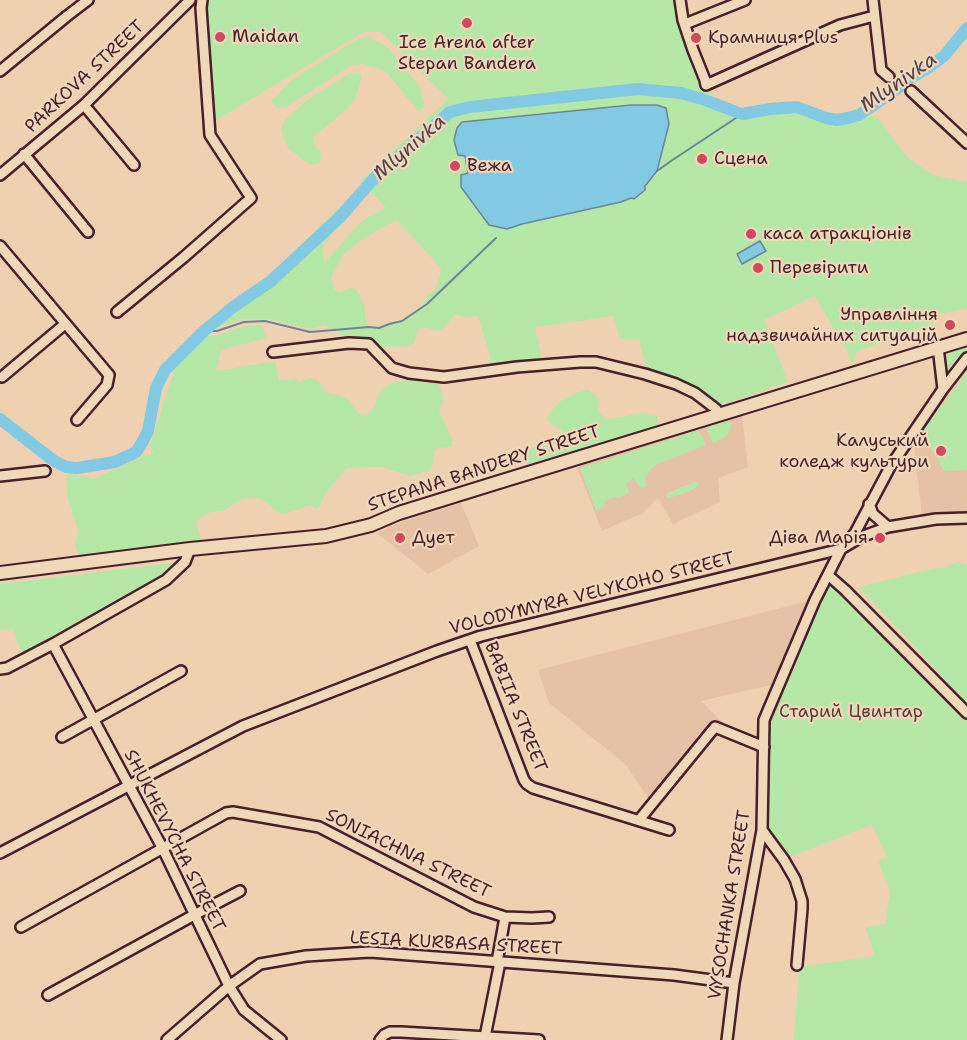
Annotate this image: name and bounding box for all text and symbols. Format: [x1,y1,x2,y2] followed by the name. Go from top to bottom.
[21,16,149,138] street label: PARKOVA STREET
[460,16,474,30] marker: Ice Arena after Stepan Bandera
[232,26,299,48] place label: Maidan
[708,27,838,49] place label: Крамниця Plus
[213,30,227,44] marker: Maidan
[689,31,703,45] marker: Крамниця Plus
[398,32,536,74] place label: Ice Arena after Stepan Bandera
[856,48,942,118] water label: Mlynivka
[369,110,451,186] water label: Mlynivka
[714,148,768,170] place label: Сцена
[695,152,709,166] marker: Сцена
[467,155,512,177] place label: Вежа
[448,159,462,173] marker: Вежа
[763,223,911,245] place label: каса атракціонів
[744,227,758,241] marker: каса атракціонів
[770,257,868,279] place label: Перевірити
[751,261,765,275] marker: Перевірити
[726,304,938,346] place label: Управління надзвичайних ситуацій
[943,318,957,332] marker: Управління надзвичайних ситуацій
[365,421,603,517] street label: STEPANA BANDERY STREET
[779,430,929,472] place label: Калуський коледж культури
[934,444,948,458] marker: Калуський коледж культури
[412,527,455,549] place label: Дует
[769,527,868,549] place label: Діва Марія
[393,531,407,545] marker: Дует
[873,531,887,545] marker: Діва Марія
[447,548,737,640] street label: VOLODYMYRA VELYKOHO STREET
[479,639,551,775] street label: BABIIA STREET
[779,701,923,723] park label: Старий Цвинтар
[119,746,229,936] street label: SHUKHEVYCHA STREET
[322,805,494,903] street label: SONIACHNA STREET
[704,809,756,1001] street label: VYSOCHANKA STREET
[349,928,563,960] street label: LESIA KURBASA STREET

